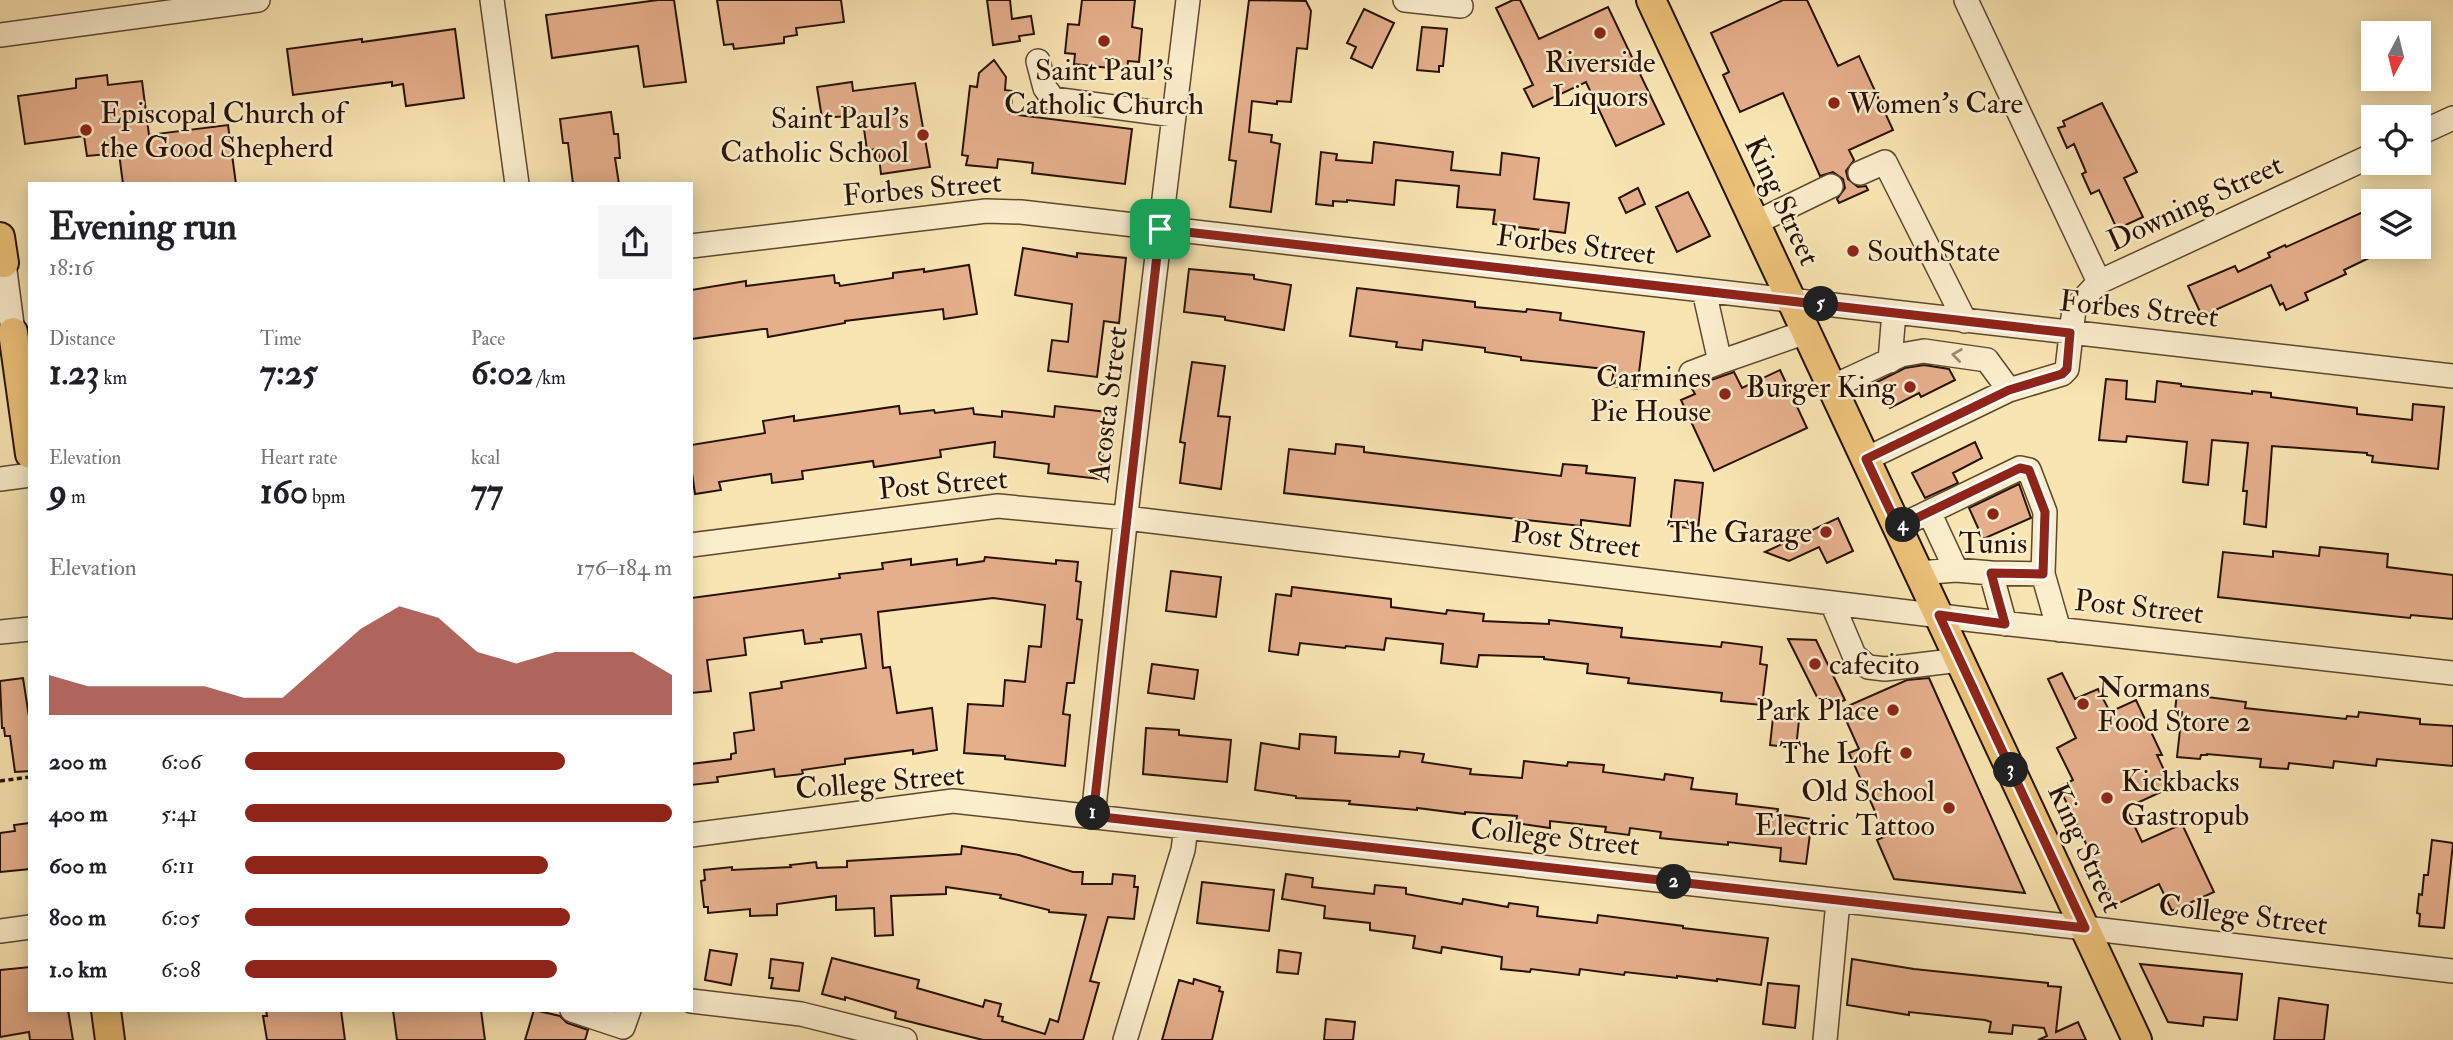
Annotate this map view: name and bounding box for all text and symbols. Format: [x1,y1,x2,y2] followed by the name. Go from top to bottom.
[2361,21,2431,91] north arrow
[2361,21,2431,259] map controls
[1592,25,1608,41] marker: Riverside Liquors
[1096,33,1112,49] marker: Saint Paul's Catholic Church
[1544,44,1656,115] place label: Riverside Liquors
[1004,52,1204,123] place label: Saint Paul's Catholic Church
[1847,85,2023,122] place label: Women's Care
[100,95,350,166] place label: Episcopal Church of the Good Shepherd
[1826,95,1842,111] marker: Women's Care
[720,100,909,171] place label: Saint Paul's Catholic School
[2361,105,2431,175] button: locate
[78,122,94,138] marker: Episcopal Church of the Good Shepherd
[915,127,931,143] marker: Saint Paul's Catholic School
[1736,131,1828,272] street label: King Street
[2101,146,2289,260] street label: Downing Street
[841,164,1004,214] street label: Forbes Street
[2361,189,2431,259] button: layers
[1130,199,1190,259] pin
[49,203,237,251] text: Evening run
[598,205,672,279] button: share
[1141,210,1179,248] icon: arrive
[1494,217,1658,273] street label: Forbes Street
[1867,233,2000,270] place label: SouthState
[1845,243,1861,259] marker: SouthState
[49,253,93,282] text: 18:16
[2058,282,2221,336] street label: Forbes Street
[1804,286,1839,322] pin: 5
[1816,291,1825,315] text: 5
[1080,324,1136,485] street label: Acosta Street
[49,327,115,351] text: Distance
[260,327,302,351] text: Time
[471,327,505,351] text: Pace
[1951,347,1962,362] one-way arrow
[49,351,99,395] text: 1.23
[260,351,318,395] text: 7:25
[471,351,533,395] text: 6:02
[1590,359,1711,430] place label: Carmines Pie House
[99,366,127,390] text: km
[533,366,566,390] text: /km
[1746,369,1897,406] place label: Burger King
[1902,379,1918,395] marker: Burger King
[1717,386,1733,402] marker: Carmines Pie House
[49,446,121,470] text: Elevation
[260,446,337,470] text: Heart rate
[471,446,500,470] text: kcal
[877,460,1010,508] street label: Post Street
[49,470,67,514] text: 9
[260,470,308,514] text: 160
[471,470,503,514] text: 77
[67,485,86,509] text: m
[308,485,346,509] text: bpm
[1985,506,2001,522] marker: Tunis
[1885,508,1920,542] pin: 4
[1897,512,1908,536] text: 4
[1509,514,1643,566] street label: Post Street
[1667,514,1812,551] place label: The Garage
[1818,524,1834,540] marker: The Garage
[1959,525,2027,562] place label: Tunis
[49,553,137,582] text: Elevation
[576,553,672,582] text: 176–184 m
[2073,582,2206,632] street label: Post Street
[1829,646,1920,683] place label: cafecito
[1807,656,1823,672] marker: cafecito
[2097,669,2251,740] place label: Normans Food Store 2
[1756,692,1879,729] place label: Park Place
[2075,696,2091,712] marker: Normans Food Store 2
[1885,702,1901,718] marker: Park Place
[1779,735,1892,772] place label: The Loft
[1898,745,1914,761] marker: The Loft
[49,747,107,776] text: 200 m
[161,747,202,776] text: 6:06
[1994,752,2028,788] pin: 3
[794,756,967,808] street label: College Street
[2007,757,2014,781] text: 3
[2121,763,2249,834] place label: Kickbacks Gastropub
[1755,773,1935,844] place label: Old School Electric Tattoo
[2039,778,2131,919] street label: King Street
[2099,790,2115,806] marker: Kickbacks Gastropub
[1076,796,1110,830] pin: 1
[49,799,108,828] text: 400 m
[161,799,197,828] text: 5:41
[1089,800,1096,824] text: 1
[1941,800,1957,816] marker: Old School Electric Tattoo
[1469,810,1642,864] street label: College Street
[49,851,107,880] text: 600 m
[161,851,195,880] text: 6:11
[1656,864,1692,900] pin: 2
[1669,869,1678,893] text: 2
[2156,886,2330,944] street label: College Street
[49,903,106,932] text: 800 m
[161,903,200,932] text: 6:05
[49,955,107,984] text: 1.0 km
[161,955,201,984] text: 6:08

